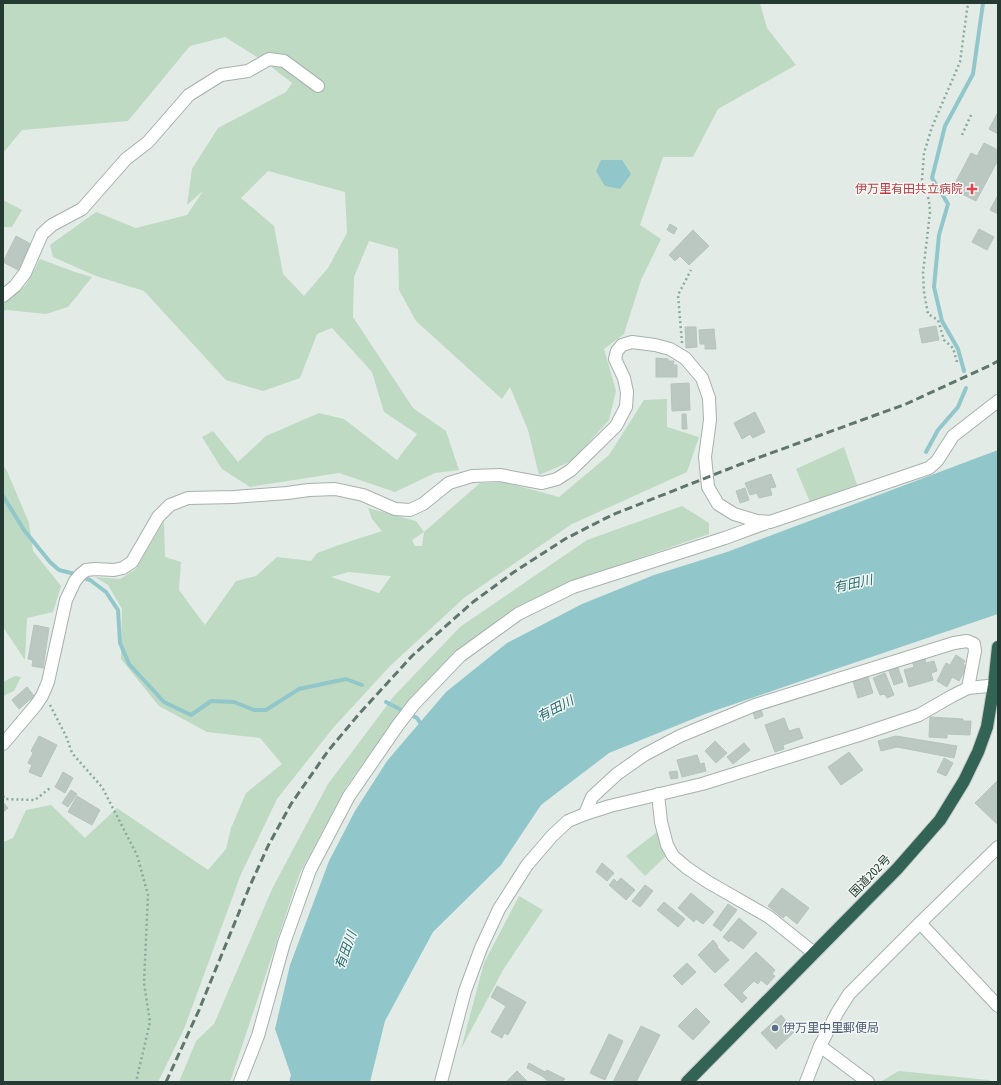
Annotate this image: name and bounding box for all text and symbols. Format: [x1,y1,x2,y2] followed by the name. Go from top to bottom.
[855,182,963,196] place label: 伊万里有田共立病院
[966,183,978,195] marker: 伊万里有田共立病院
[832,572,876,595] water label: 有田川
[534,692,578,724] water label: 有田川
[847,852,893,900] street label: 国道202号
[332,927,360,971] water label: 有田川
[783,1021,879,1035] place label: 伊万里中里郵便局
[770,1023,780,1033] marker: 伊万里中里郵便局

